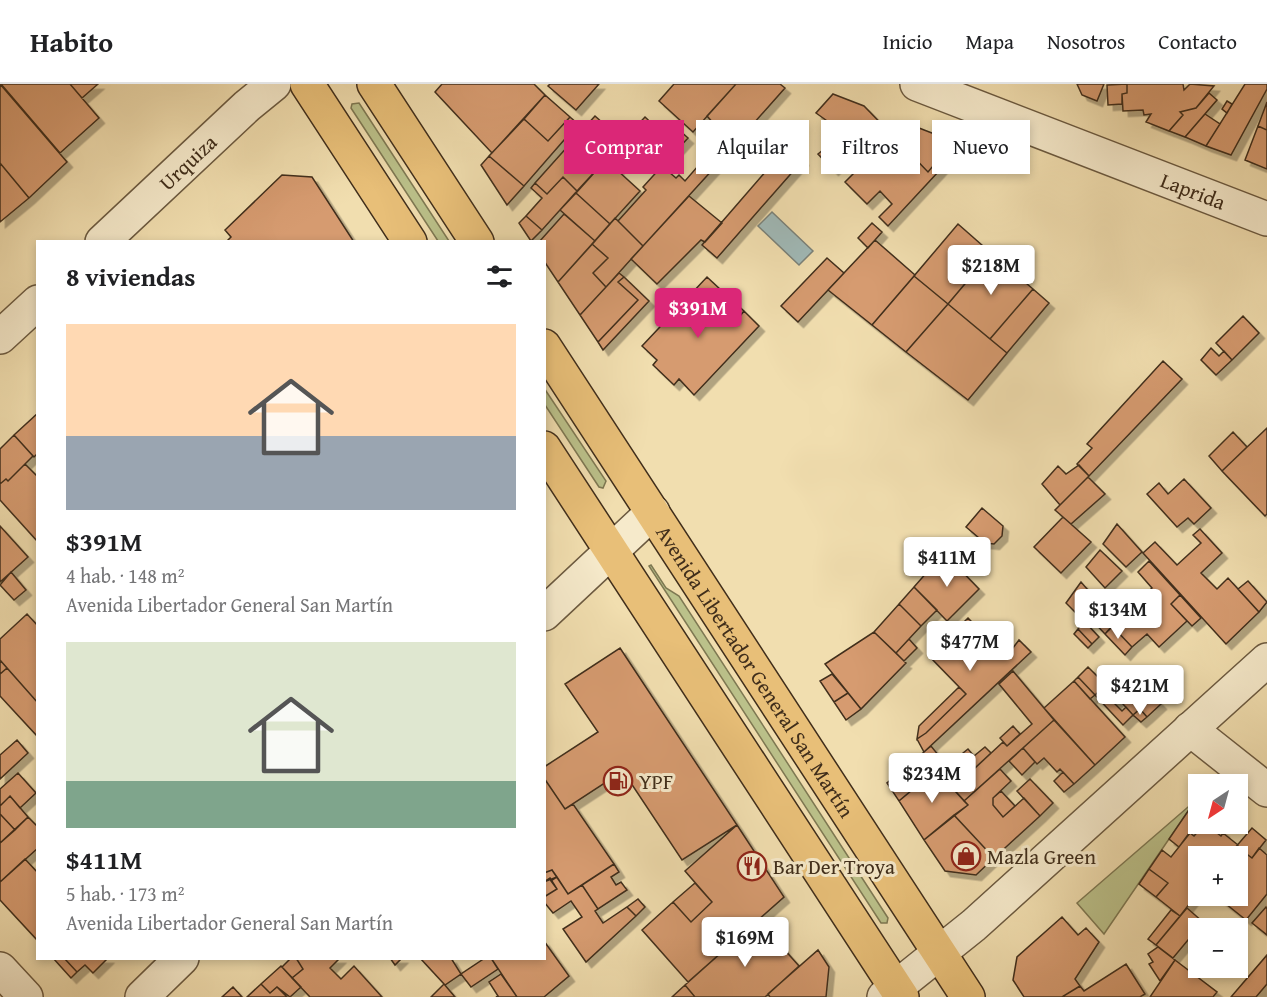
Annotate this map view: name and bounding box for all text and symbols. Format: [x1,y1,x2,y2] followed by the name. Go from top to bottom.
[30,21,113,62] text: Habito
[883,26,933,57] text: Inicio
[966,26,1014,57] text: Mapa
[1047,26,1125,57] text: Nosotros
[1158,26,1237,57] text: Contacto
[564,120,684,174] chip: Comprar
[696,120,809,174] chip: Alquilar
[821,120,920,174] chip: Filtros
[932,120,1030,174] chip: Nuevo
[151,127,223,197] street label: Urquiza
[1156,164,1230,217] street label: Laprida
[949,245,1033,296] pin: $218M
[962,250,1020,279] text: $218M
[66,257,196,296] text: 8 viviendas
[483,260,516,293] icon: filters
[656,288,740,339] pin: $391M
[669,293,727,322] text: $391M
[237,363,345,471] icon: home
[649,519,863,824] street label: Avenida Libertador General San Martín
[66,522,142,561] text: $391M
[905,537,989,588] pin: $411M
[918,542,976,571] text: $411M
[66,561,184,590] text: 4 hab. · 148 m²
[1076,589,1160,640] pin: $134M
[66,590,393,619] text: Avenida Libertador General San Martín
[1089,594,1147,623] text: $134M
[928,621,1012,672] pin: $477M
[941,626,999,655] text: $477M
[1098,665,1182,716] pin: $421M
[1111,670,1169,699] text: $421M
[237,681,345,789] icon: home
[890,753,974,804] pin: $234M
[903,758,961,787] text: $234M
[602,765,634,797] fuel station icon: YPF
[639,766,673,797] place label: YPF
[1188,774,1248,834] north arrow
[1188,774,1248,978] map controls
[66,840,142,879] text: $411M
[950,840,982,872] shop icon: Mazla Green
[987,841,1096,872] place label: Mazla Green
[1188,846,1248,906] button: +
[736,850,768,882] restaurant icon: Bar Der Troya
[773,851,895,882] place label: Bar Der Troya
[66,879,184,908] text: 5 hab. · 173 m²
[66,908,393,937] text: Avenida Libertador General San Martín
[703,917,787,968] pin: $169M
[1188,918,1248,978] button: −
[716,922,774,951] text: $169M

